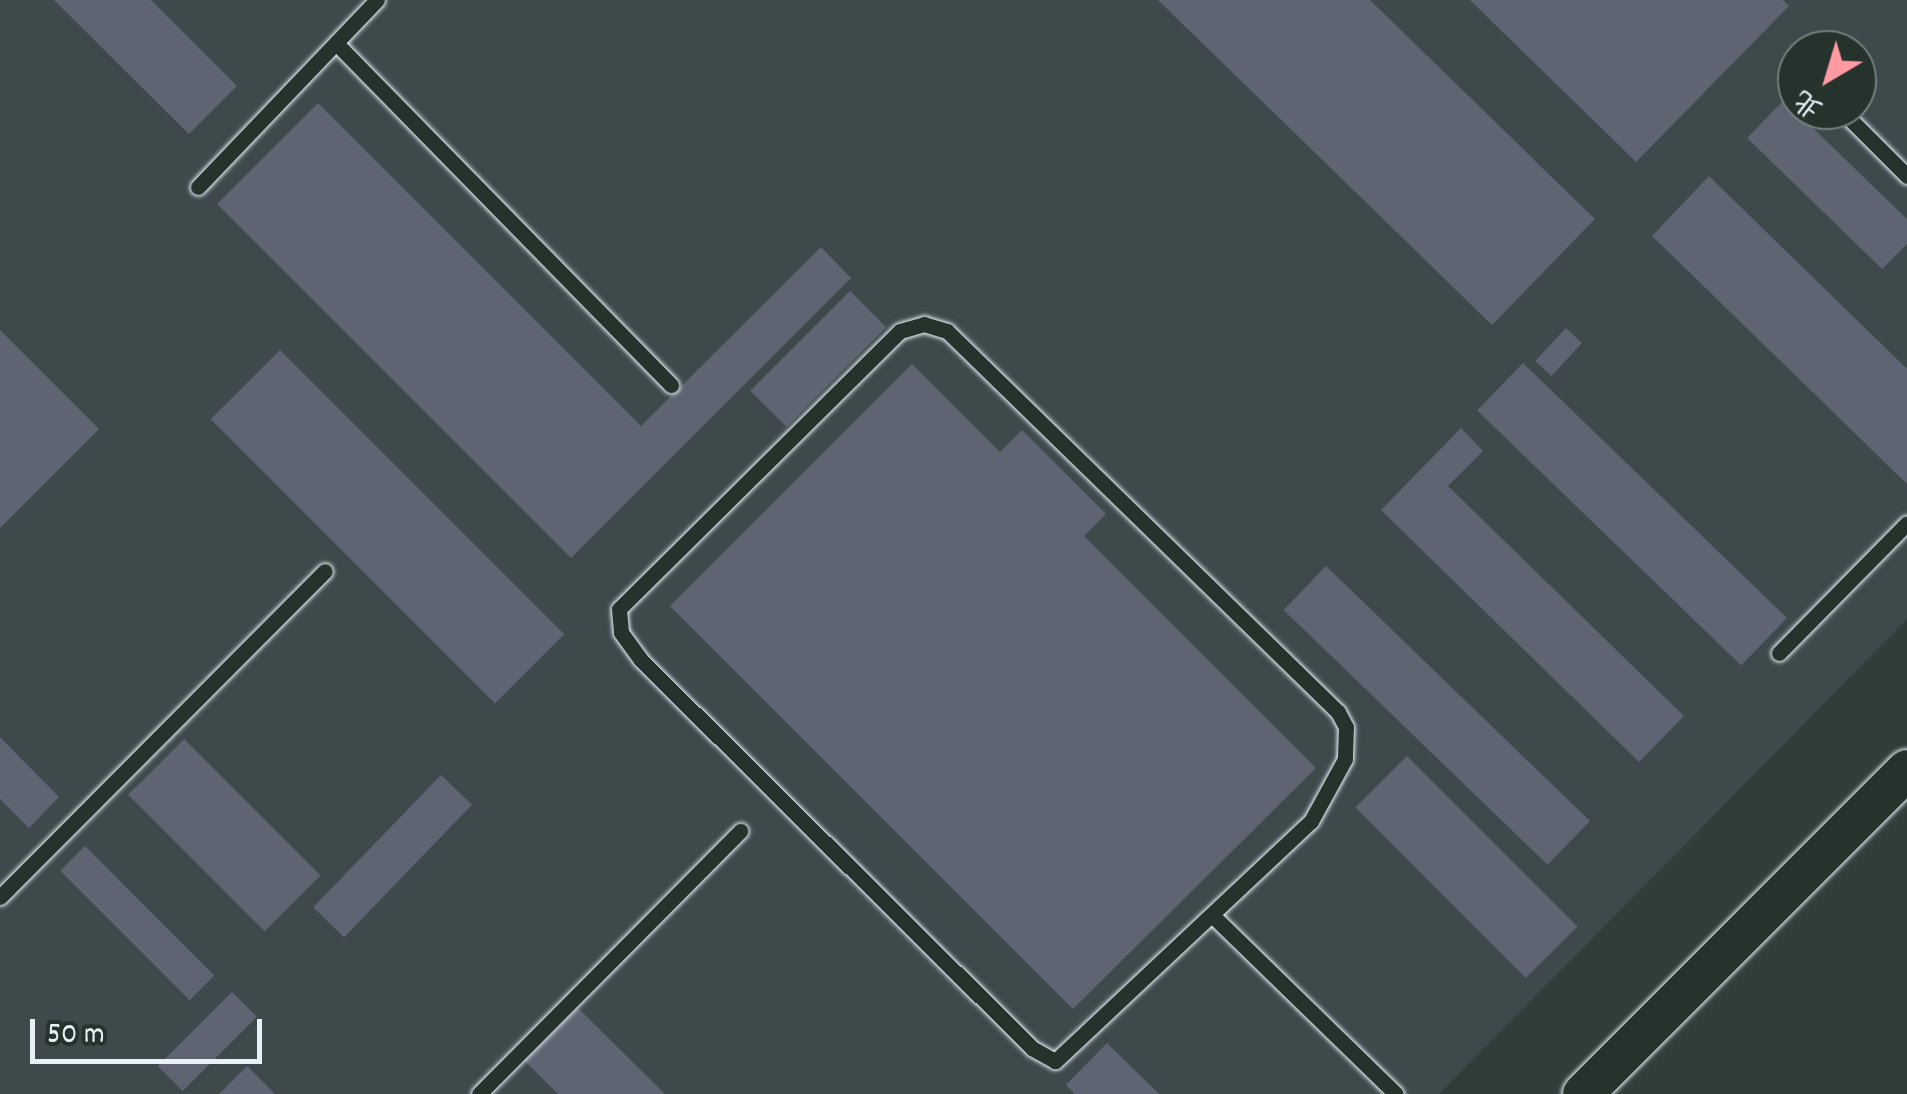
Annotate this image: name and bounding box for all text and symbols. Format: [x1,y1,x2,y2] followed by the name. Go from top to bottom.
[1777,30,1877,130] north arrow
[1786,78,1833,126] text: 北
[35,999,268,1061] scale bar
[47,1015,105,1058] text: 50 m

